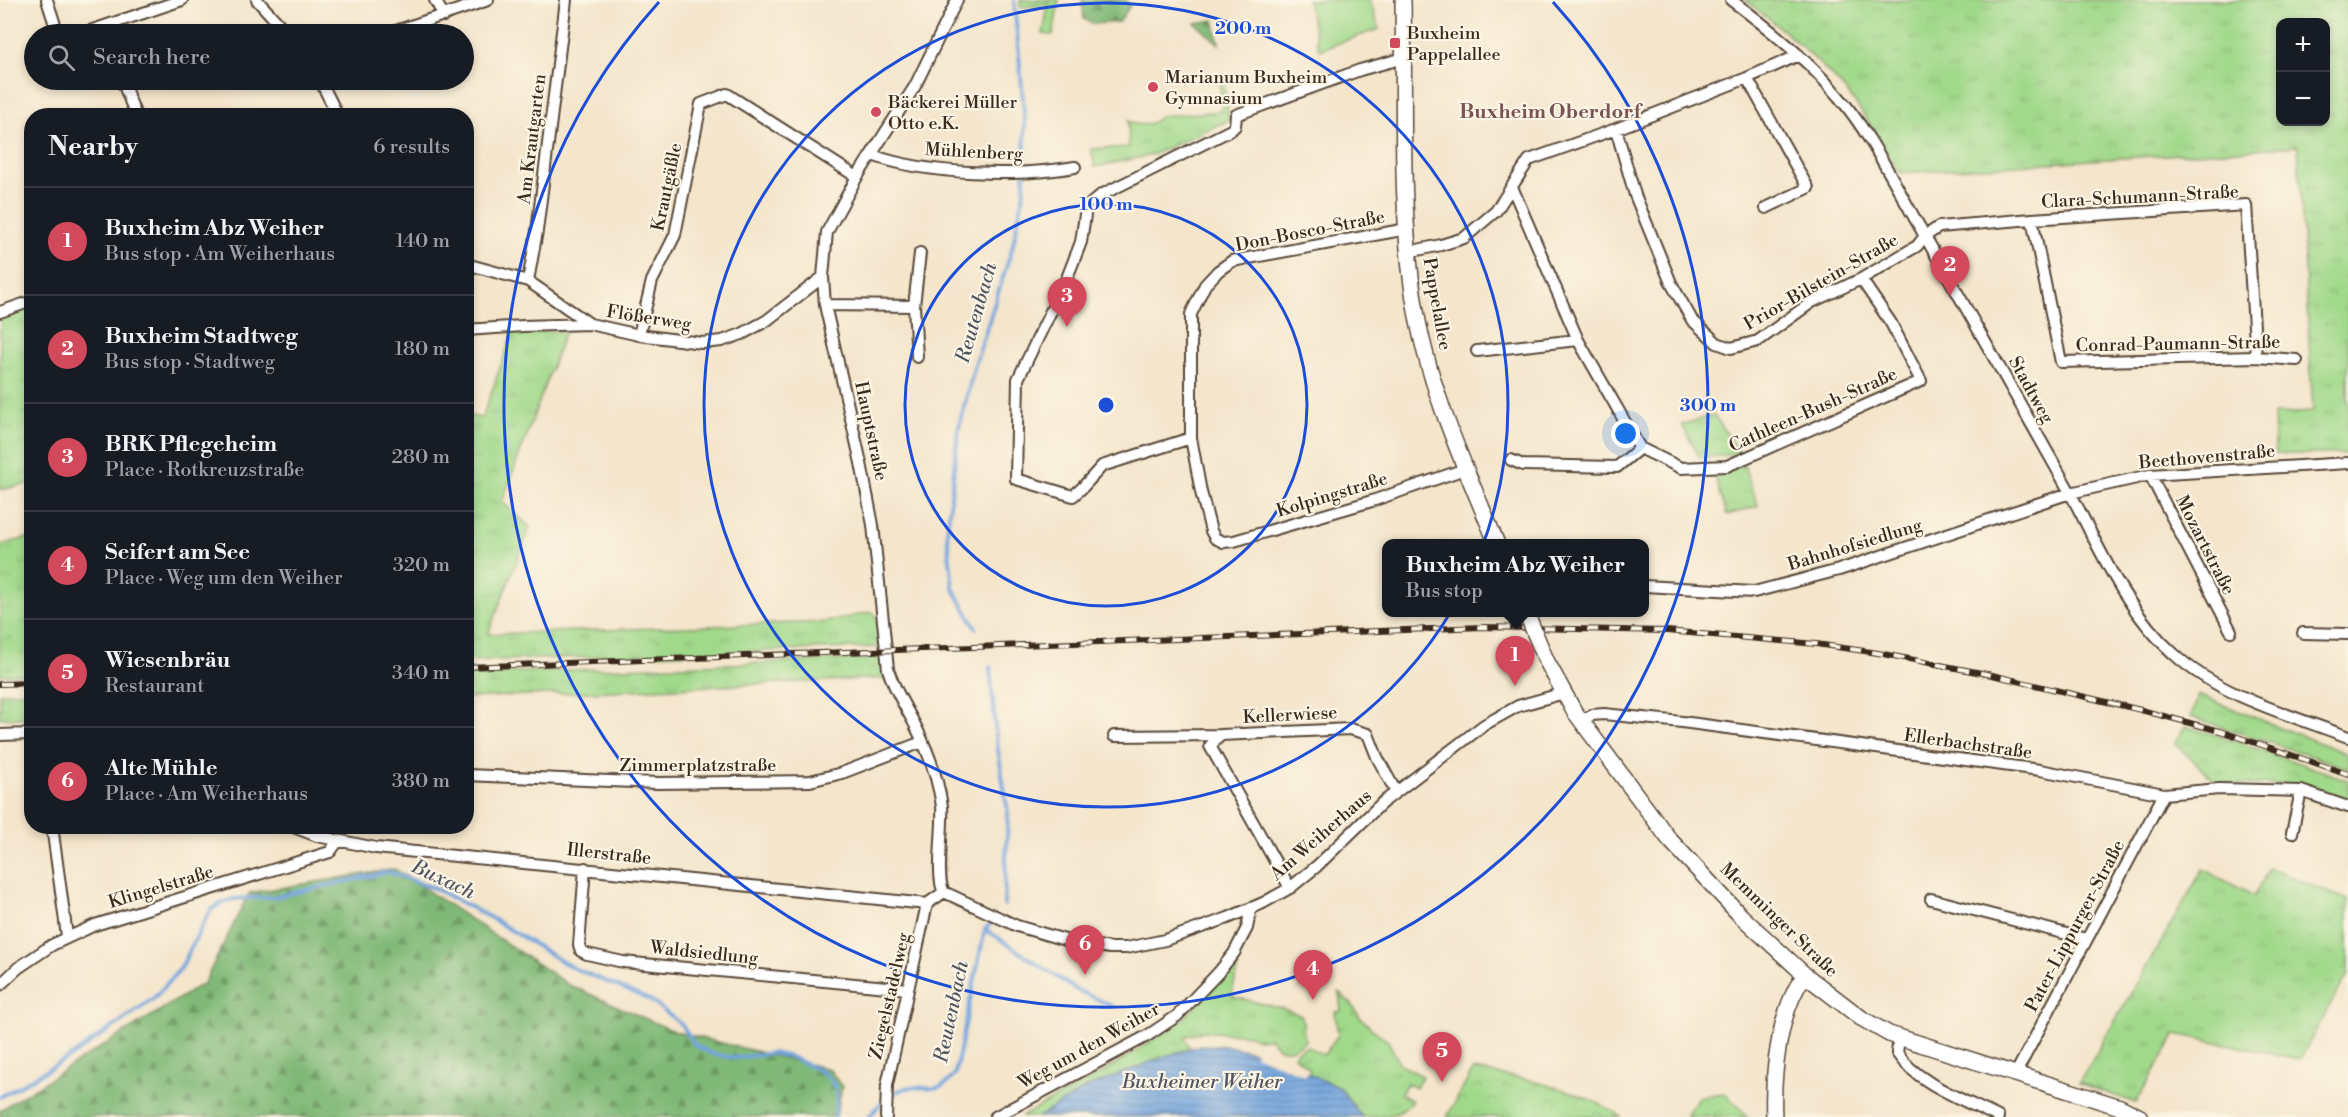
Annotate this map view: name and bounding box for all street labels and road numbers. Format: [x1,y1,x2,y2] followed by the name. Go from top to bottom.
[512,72,551,206] street label: Am Krautgarten
[924,138,1024,166] street label: Mühlenberg
[646,141,688,233] street label: Krautgäßle
[2041,180,2239,214] street label: Clara-Schumann-Straße
[1233,205,1387,257] street label: Don-Bosco-Straße
[1740,228,1902,336] street label: Prior-Bilstein-Straße
[1418,256,1456,352] street label: Pappelallee
[605,300,694,336] street label: Flößerweg
[2075,331,2281,357] street label: Conrad-Paumann-Straße
[2003,352,2059,428] street label: Stadtweg
[1725,362,1901,458] street label: Cathleen-Bush-Straße
[849,379,893,483] street label: Hauptstraße
[2137,440,2276,475] street label: Beethovenstraße
[1274,467,1390,523] street label: Kolpingstraße
[2170,491,2240,599] street label: Mozartstraße
[1784,513,1926,577] street label: Bahnhofsiedlung
[1242,701,1338,729] street label: Kellerwiese
[1902,724,2034,764] street label: Ellerbachstraße
[620,754,776,777] street label: Zimmerplatzstraße
[1265,784,1377,886] street label: Am Weiherhaus
[2020,836,2130,1016] street label: Pater-Lippurger-Straße
[566,838,652,870] street label: Illerstraße
[1715,858,1843,982] street label: Memminger Straße
[105,860,217,914] street label: Klingelstraße
[864,930,916,1062] street label: Ziegelstadelweg
[648,936,760,970] street label: Waldsiedlung
[1013,997,1164,1095] street label: Weg um den Weiher

